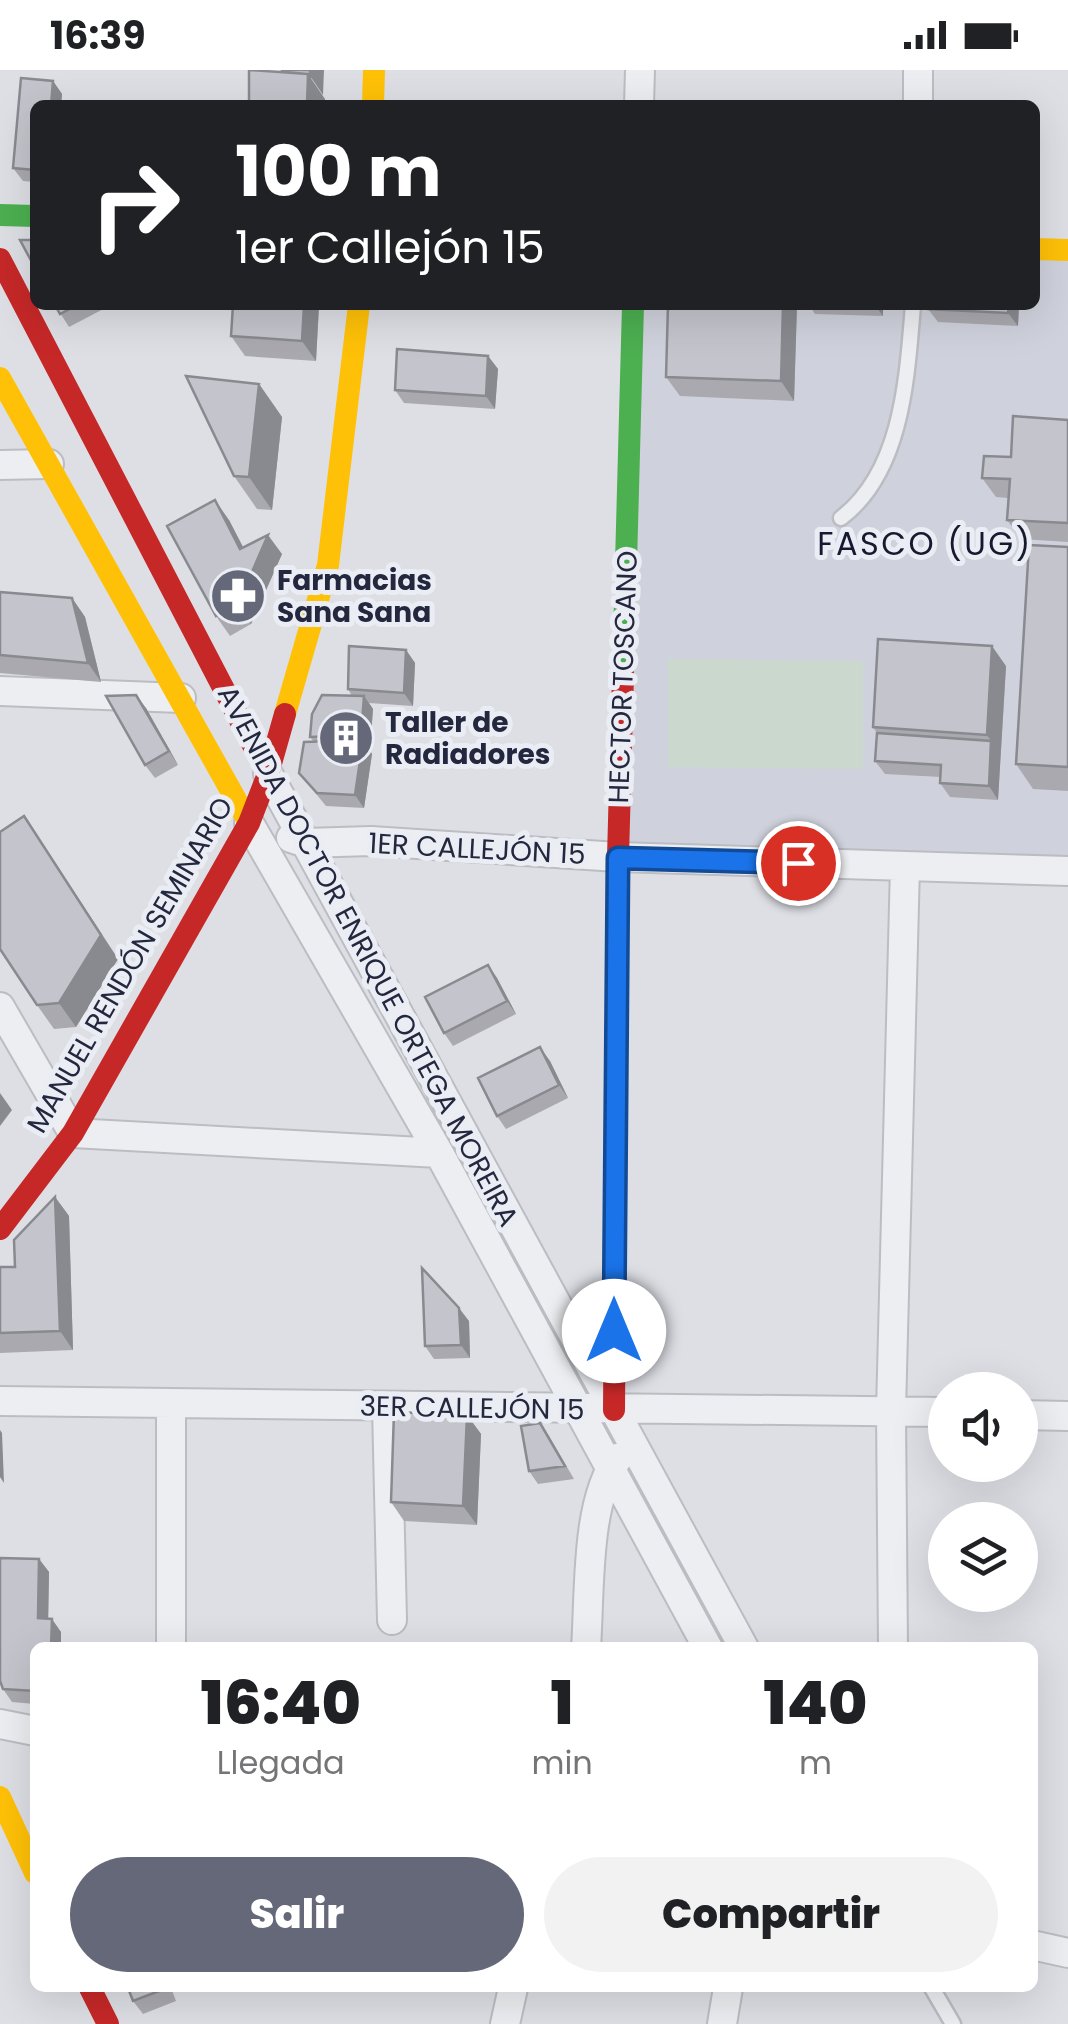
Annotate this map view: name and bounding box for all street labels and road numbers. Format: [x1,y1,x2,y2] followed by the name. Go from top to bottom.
[599,550,647,804] street label: HECTOR TOSCANO
[208,679,528,1233] street label: AVENIDA DOCTOR ENRIQUE ORTEGA MOREIRA
[18,790,242,1140] street label: MANUEL RENDÓN SEMINARIO
[367,824,587,874] street label: 1ER CALLEJÓN 15
[359,1387,585,1429] street label: 3ER CALLEJÓN 15

